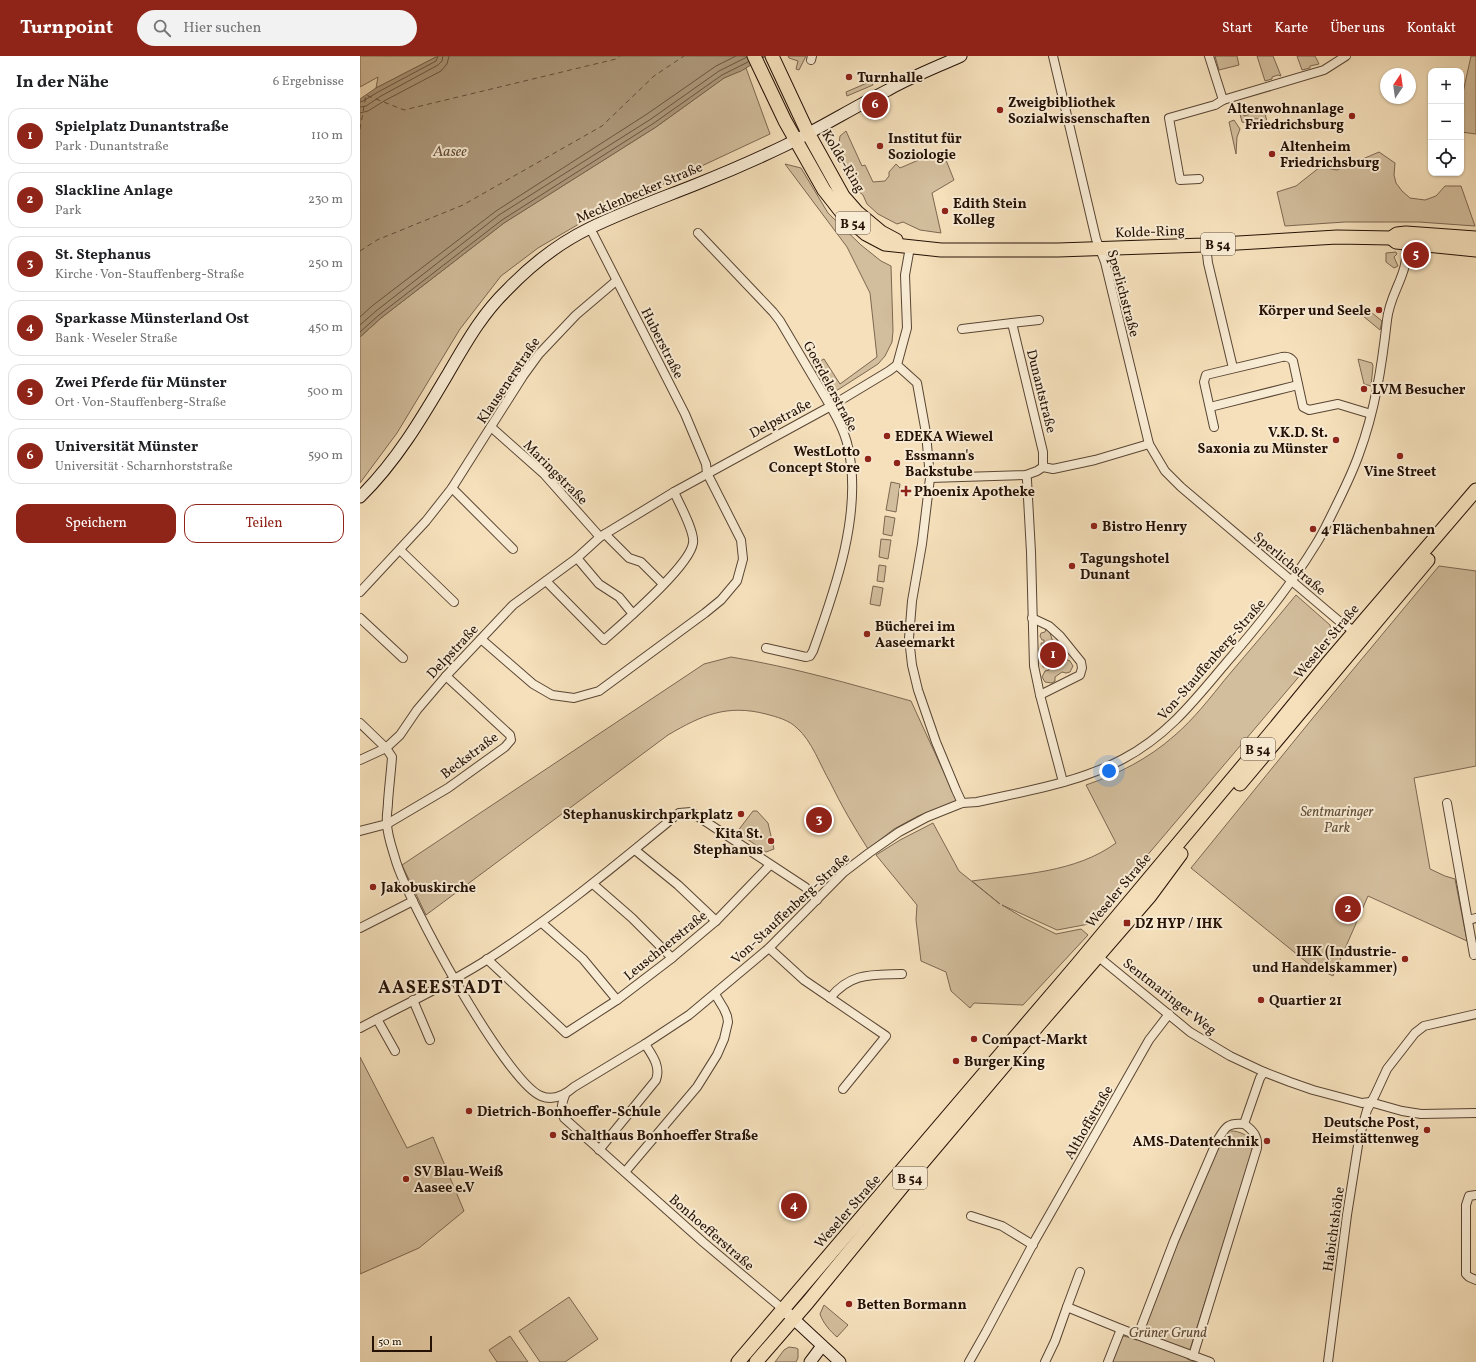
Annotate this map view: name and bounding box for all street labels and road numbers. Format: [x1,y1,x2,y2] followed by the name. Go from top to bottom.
[817,127,869,197] street label: Kolde-Ring
[573,158,706,229] street label: Mecklenbecker Straße
[836,212,870,234] road number: B 54
[1115,222,1185,243] street label: Kolde-Ring
[1201,233,1235,255] road number: B 54
[1102,248,1143,339] street label: Sperlichstraße
[636,305,688,383] street label: Huberstraße
[473,333,545,428] street label: Klausenerstraße
[798,338,862,436] street label: Goerdelerstraße
[1021,348,1060,435] street label: Dunantstraße
[746,395,815,444] street label: Delpstraße
[518,437,592,510] street label: Maringstraße
[1249,528,1330,600] street label: Sperlichstraße
[1154,595,1271,725] street label: Von-Stauffenberg-Straße
[1290,600,1364,683] street label: Weseler Straße
[423,620,483,683] street label: Delpstraße
[437,728,503,784] street label: Beckstraße
[1241,738,1275,760] road number: B 54
[728,849,855,969] street label: Von-Stauffenberg-Straße
[1082,849,1156,932] street label: Weseler Straße
[620,906,712,986] street label: Leuschnerstraße
[1118,955,1220,1040] street label: Sentmaringer Weg
[1060,1082,1118,1163] street label: Althoffstraße
[893,1167,927,1189] road number: B 54
[811,1171,886,1253] street label: Weseler Straße
[1319,1185,1350,1273] street label: Habichtshöhe
[664,1191,758,1276] street label: Bonhoefferstraße

